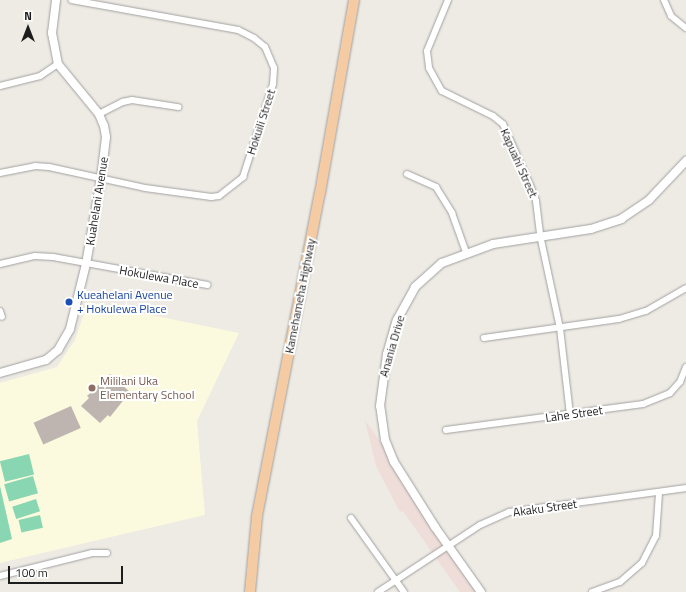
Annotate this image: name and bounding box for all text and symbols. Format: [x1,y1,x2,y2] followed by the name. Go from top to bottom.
[8,8,48,48] north arrow
[24,8,32,24] text: N
[244,87,278,157] street label: Hokuili Street
[497,126,541,200] street label: Kapuahi Street
[83,156,111,246] street label: Kuahelani Avenue
[282,237,318,355] street label: Kamehameha Highway
[118,263,200,291] street label: Hokulewa Place
[77,288,173,316] place label: Kueahelani Avenue + Hokulewa Place
[64,297,74,307] marker: Kueahelani Avenue + Hokulewa Place
[376,313,408,379] street label: Anania Drive
[100,374,194,402] place label: Mililani Uka Elementary School
[87,383,97,393] marker: Mililani Uka Elementary School
[544,403,604,425] street label: Lahe Street
[512,496,578,520] street label: Akaku Street
[10,558,125,584] scale bar
[15,563,48,582] text: 100 m

